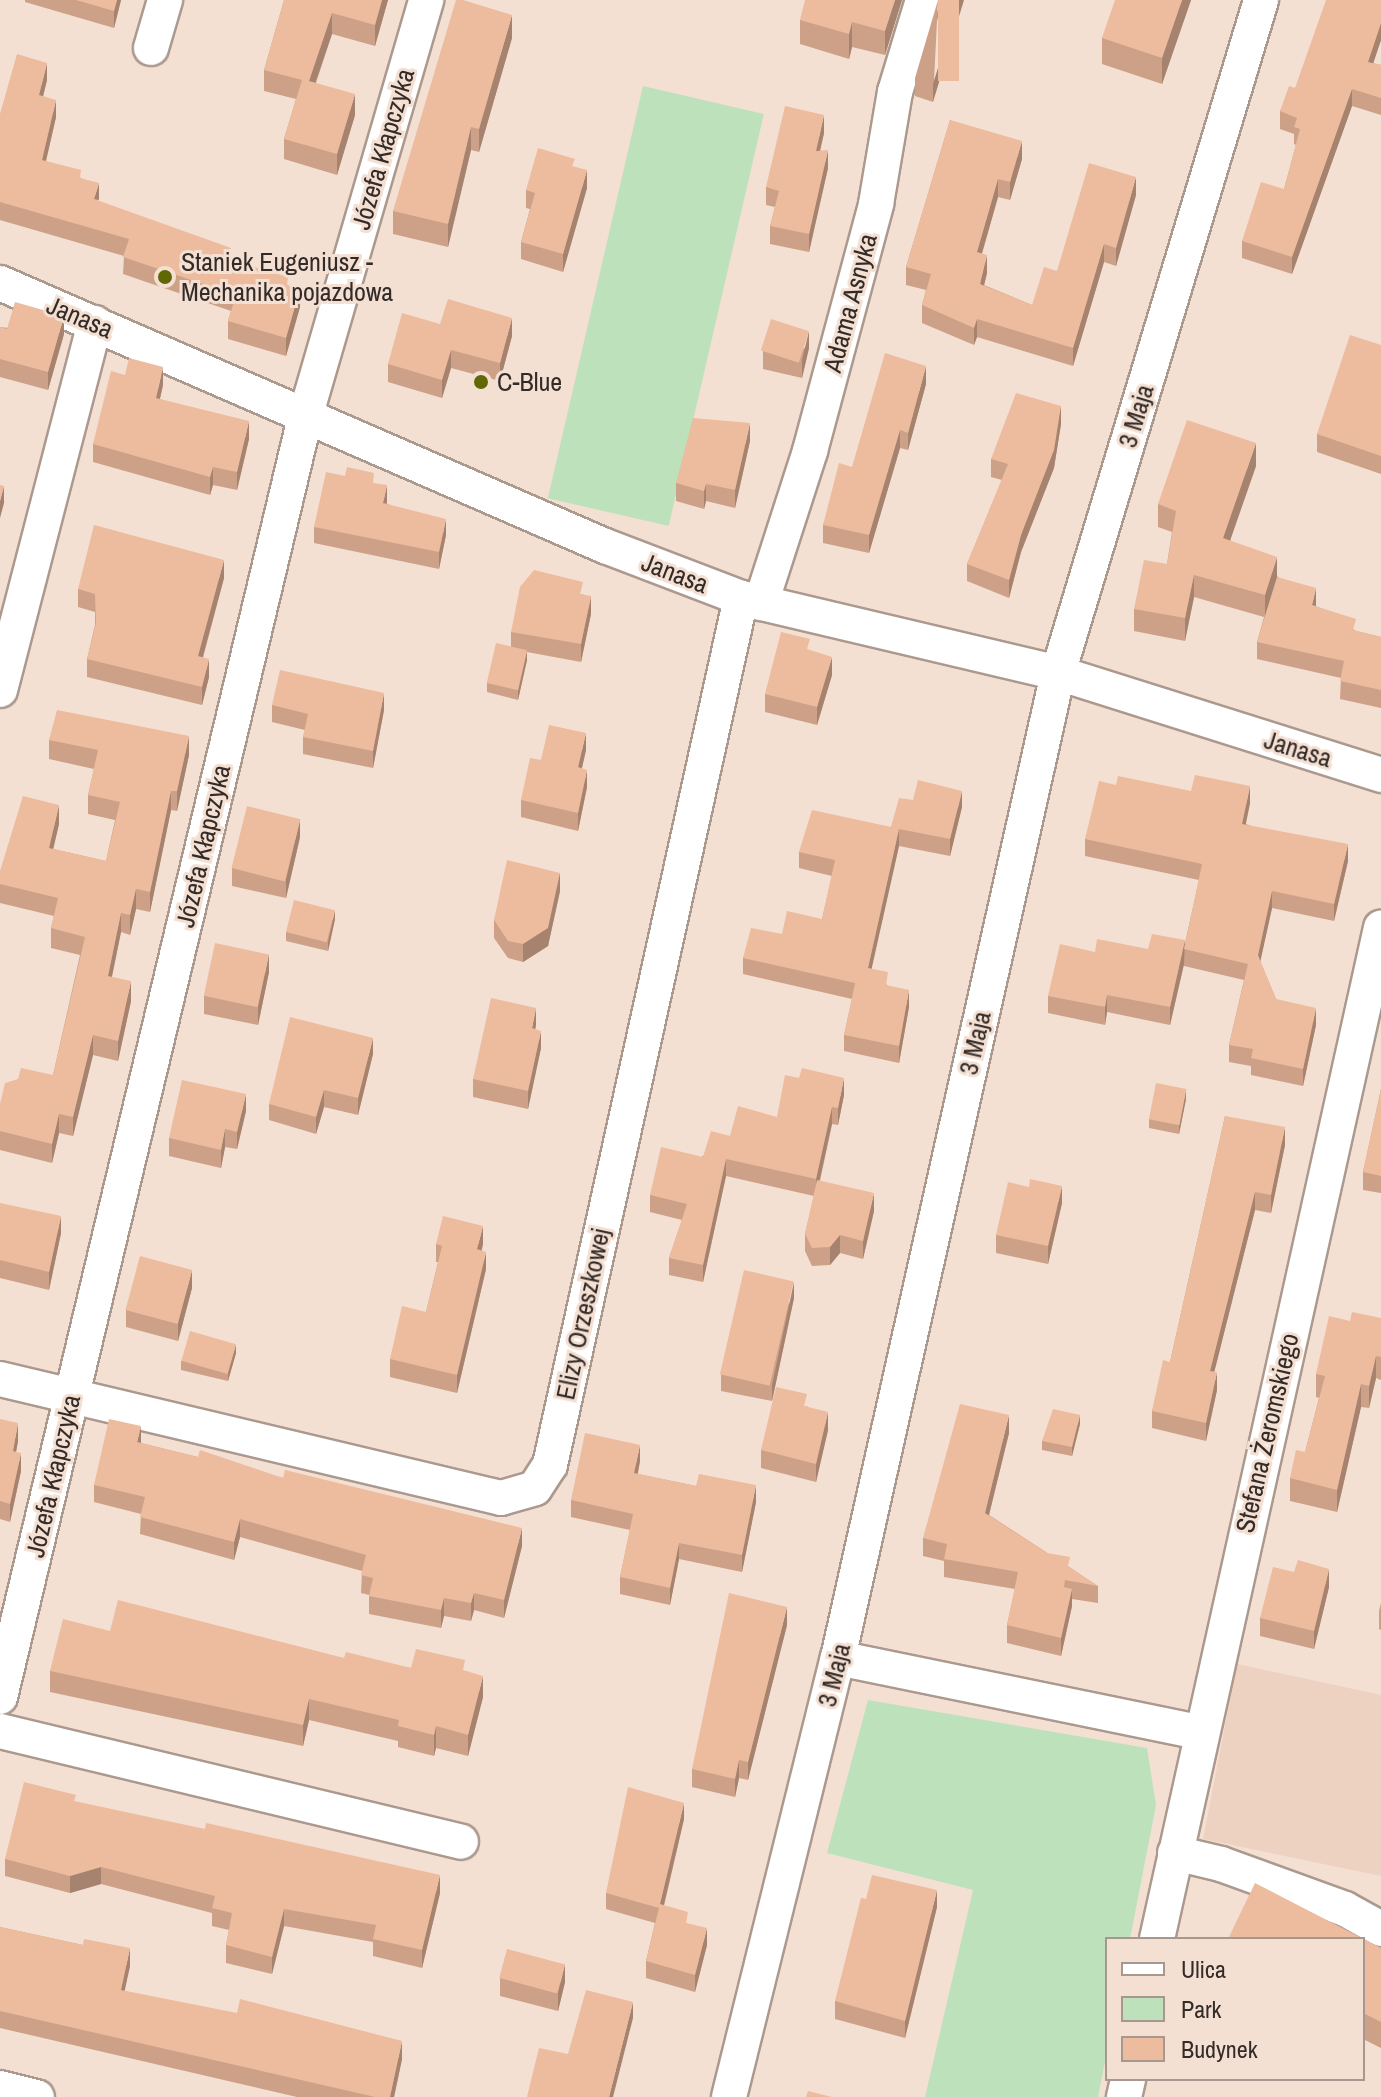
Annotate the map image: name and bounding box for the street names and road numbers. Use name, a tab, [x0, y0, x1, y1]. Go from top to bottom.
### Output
street label: Józefa Kłapczyka	[345, 65, 421, 233]
street label: Adama Asnyka	[816, 230, 884, 376]
street label: Janasa	[42, 289, 118, 345]
street label: 3 Maja	[1112, 381, 1160, 451]
street label: Janasa	[637, 546, 713, 600]
street label: Janasa	[1261, 724, 1335, 774]
street label: Józefa Kłapczyka	[169, 762, 237, 930]
street label: 3 Maja	[953, 1008, 997, 1078]
street label: Elizy Orzeszkowej	[550, 1226, 616, 1402]
street label: Stefana Żeromskiego	[1229, 1330, 1305, 1536]
street label: Józefa Kłapczyka	[19, 1392, 87, 1560]
street label: 3 Maja	[811, 1640, 857, 1710]

